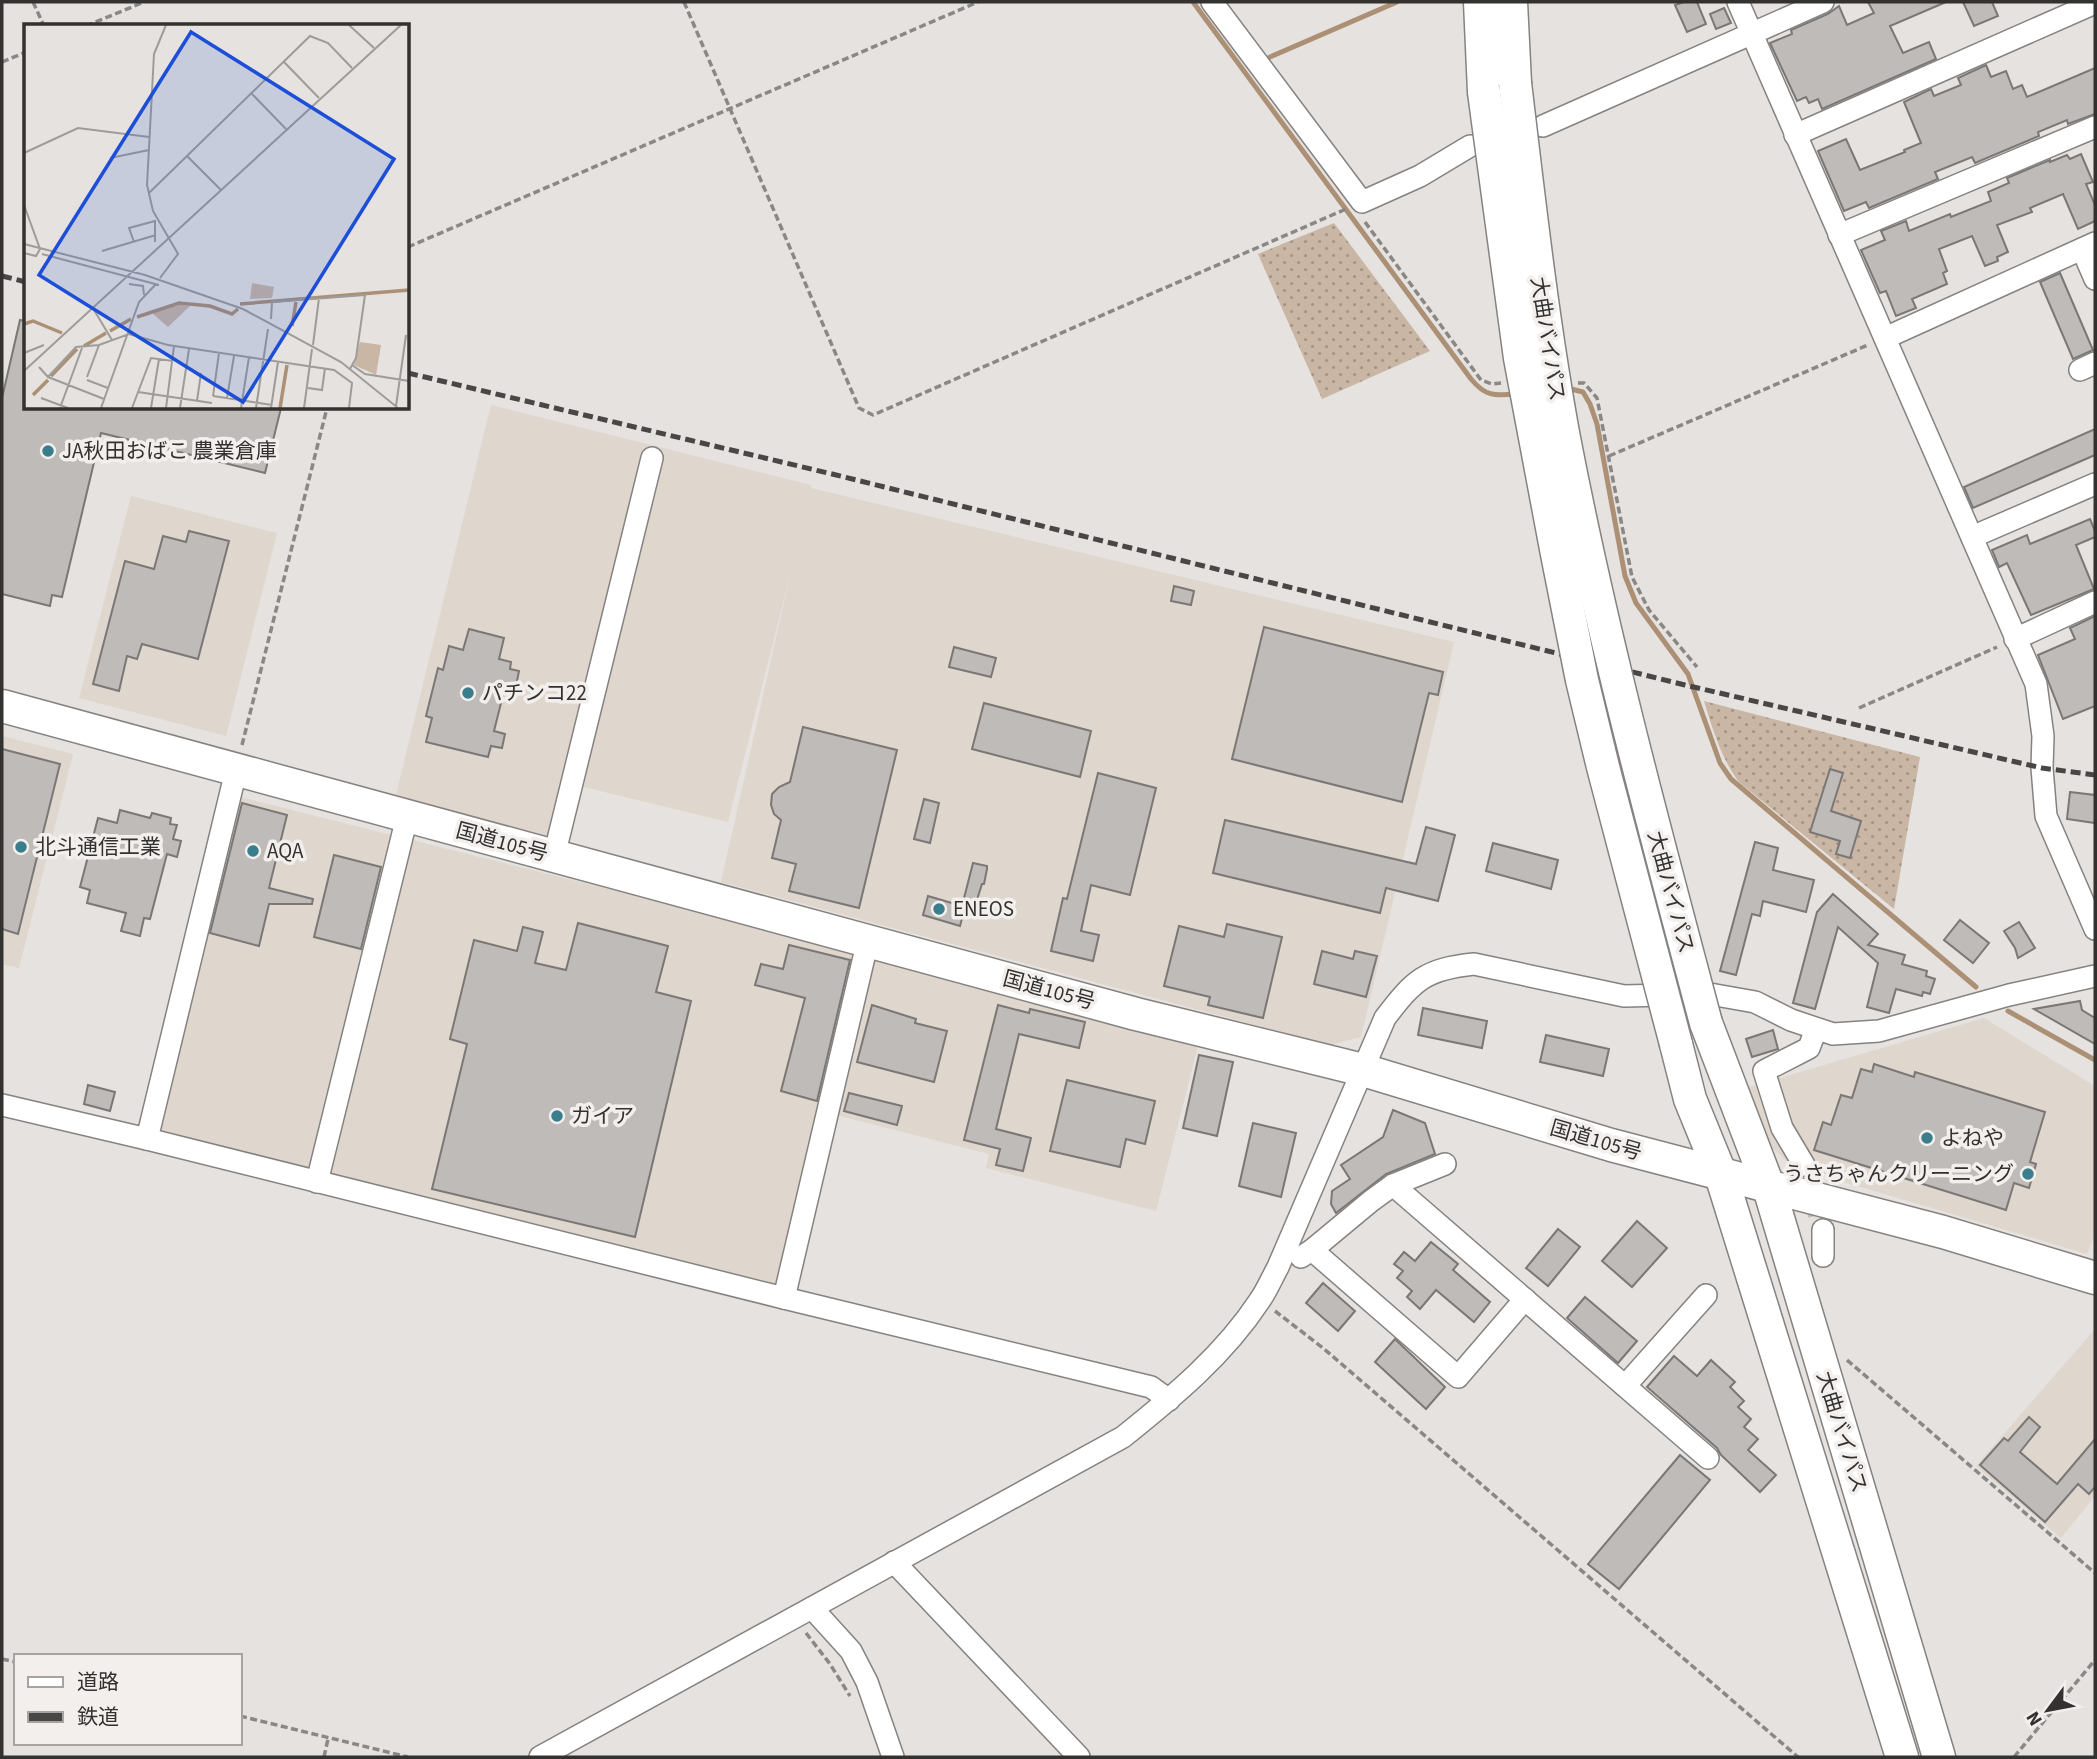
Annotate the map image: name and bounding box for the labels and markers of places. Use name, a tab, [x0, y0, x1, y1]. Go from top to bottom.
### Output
place label: JA秋田おばこ 農業倉庫	[62, 436, 277, 466]
marker: JA秋田おばこ 農業倉庫	[40, 443, 56, 459]
place label: パチンコ22	[482, 678, 587, 708]
marker: パチンコ22	[460, 685, 476, 701]
place label: 北斗通信工業	[35, 832, 161, 862]
place label: AQA	[267, 836, 304, 866]
marker: 北斗通信工業	[13, 839, 29, 855]
marker: AQA	[245, 843, 261, 859]
place label: ENEOS	[953, 894, 1014, 924]
marker: ENEOS	[931, 901, 947, 917]
place label: ガイア	[571, 1101, 634, 1131]
marker: ガイア	[549, 1108, 565, 1124]
place label: よねや	[1941, 1123, 2004, 1153]
marker: よねや	[1919, 1130, 1935, 1146]
place label: うさちゃんクリーニング	[1783, 1159, 2014, 1189]
marker: うさちゃんクリーニング	[2020, 1166, 2036, 1182]

